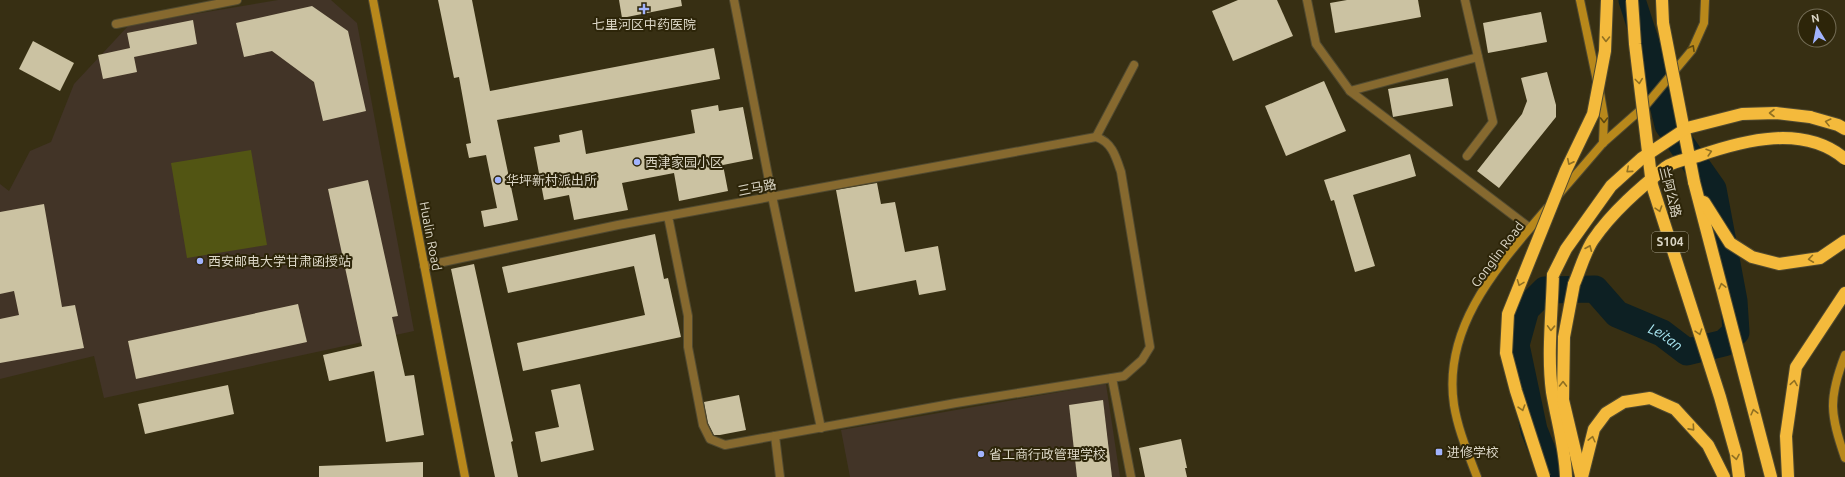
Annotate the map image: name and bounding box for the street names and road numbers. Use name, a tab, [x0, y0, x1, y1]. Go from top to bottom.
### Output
street label: 兰阿公路	[1658, 165, 1684, 219]
street label: 三马路	[737, 176, 777, 198]
street label: Hualin Road	[417, 200, 445, 272]
street label: Gonglin Road	[1468, 219, 1526, 289]
road number: S104	[1652, 232, 1688, 252]

